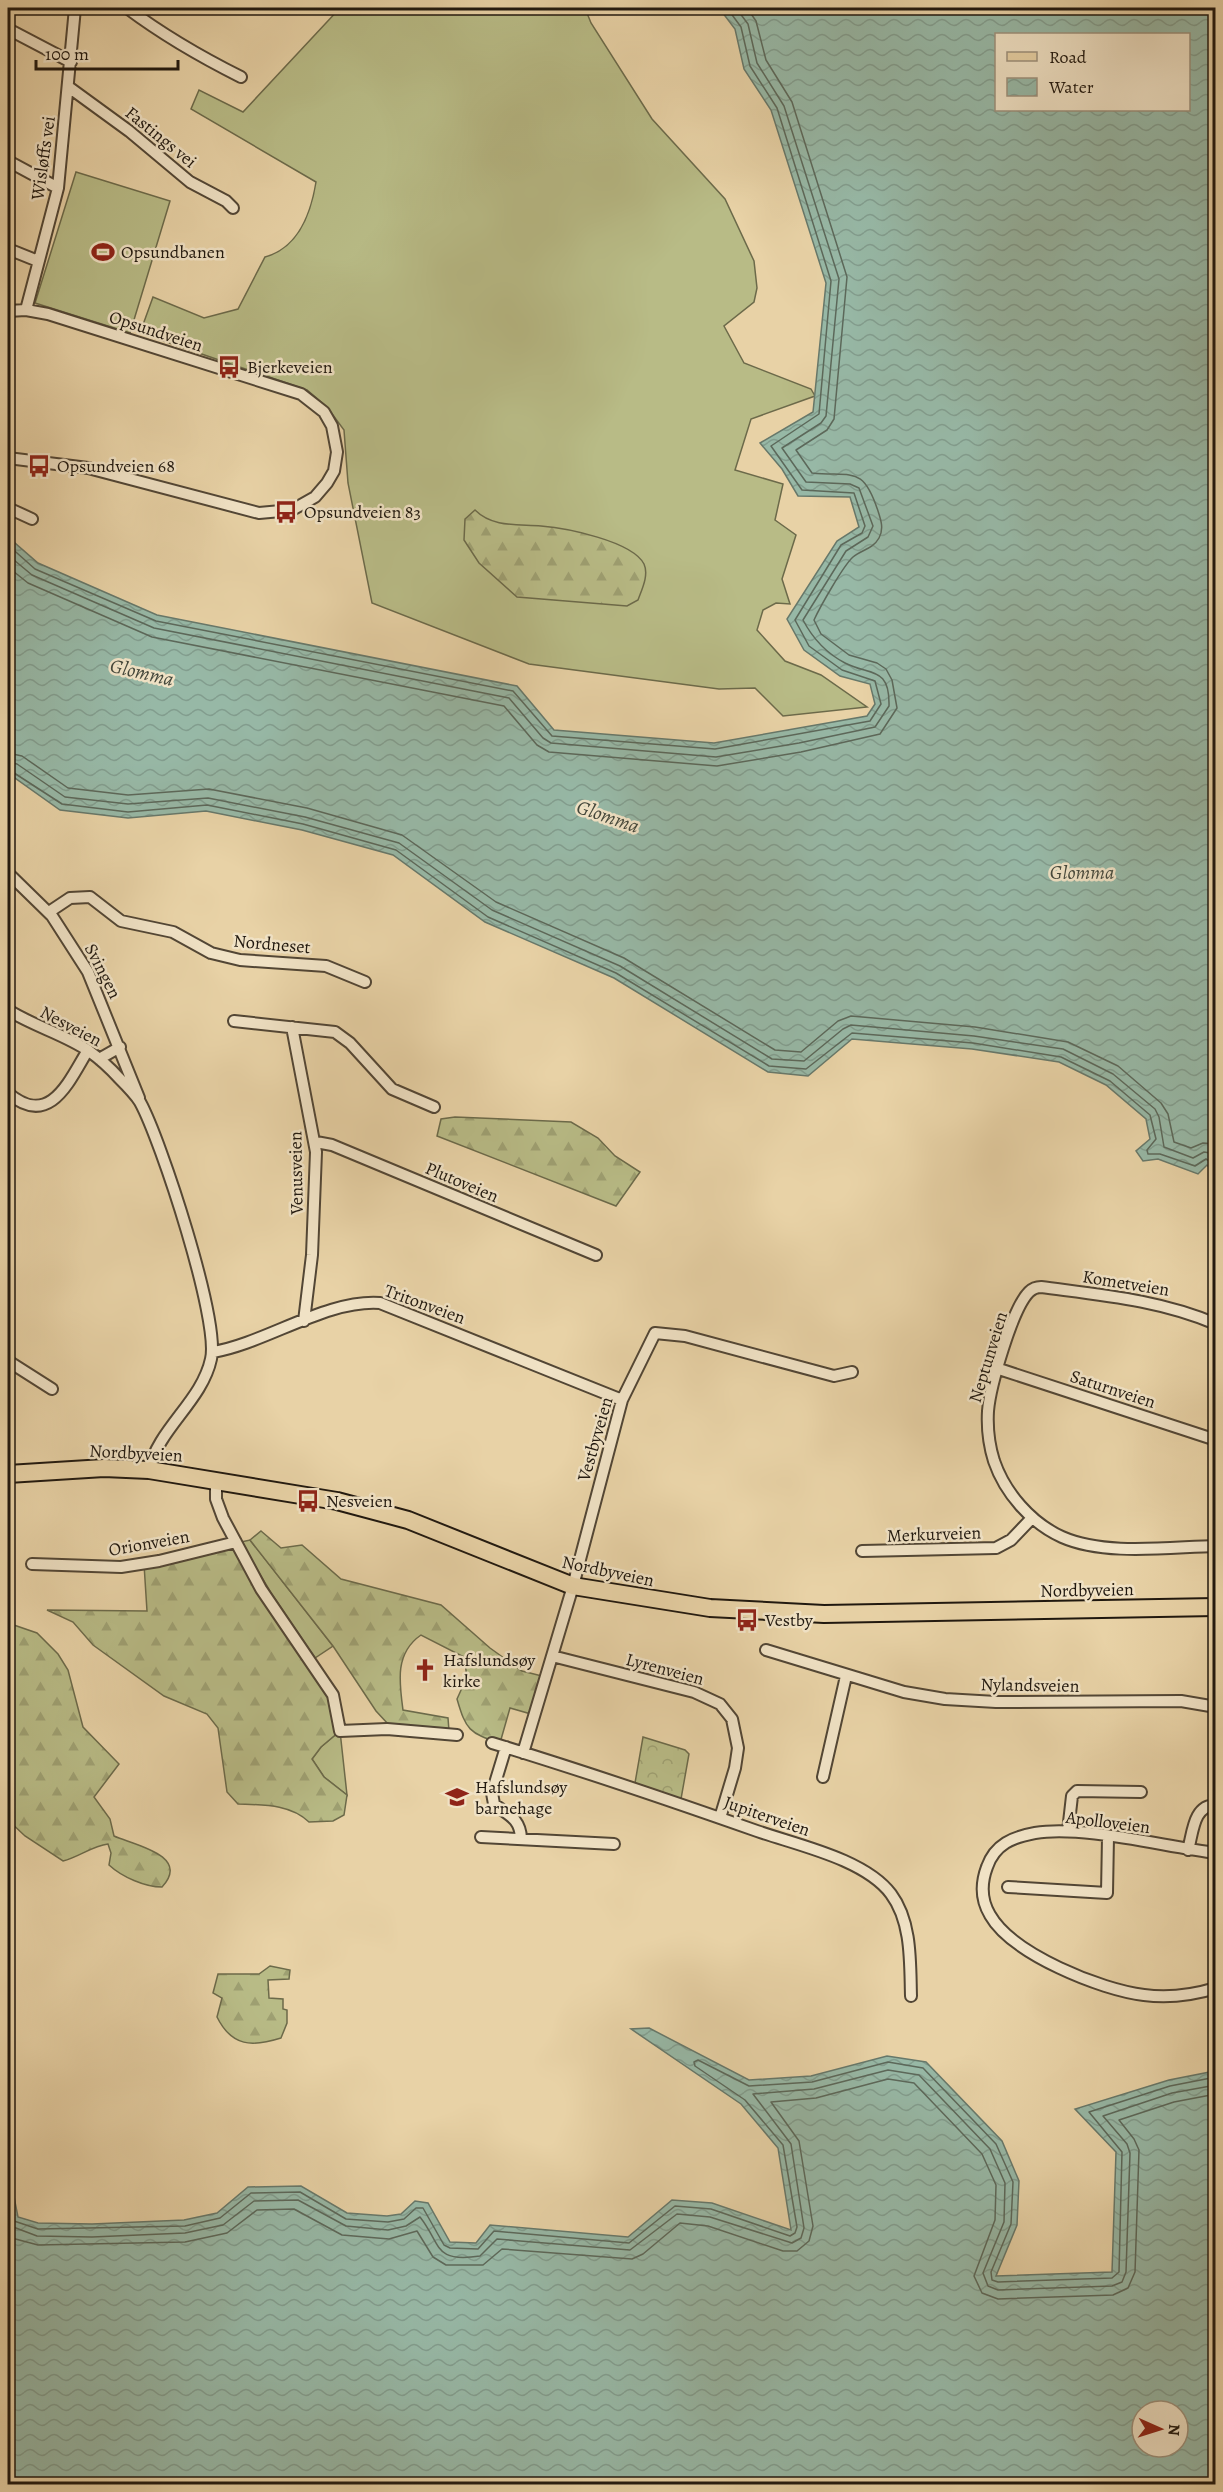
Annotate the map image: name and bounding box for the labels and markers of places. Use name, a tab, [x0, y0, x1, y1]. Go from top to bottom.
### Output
sports icon: Opsundbanen	[90, 239, 116, 265]
place label: Opsundbanen	[121, 240, 225, 264]
bus stop icon: Bjerkeveien	[216, 354, 242, 380]
place label: Bjerkeveien	[247, 355, 333, 379]
bus stop icon: Opsundveien 68	[26, 453, 52, 479]
place label: Opsundveien 68	[57, 454, 175, 478]
bus stop icon: Opsundveien 83	[273, 499, 299, 525]
place label: Opsundveien 83	[304, 500, 421, 524]
bus stop icon: Nesveien	[295, 1488, 321, 1514]
place label: Nesveien	[326, 1489, 393, 1513]
bus stop icon: Vestby	[734, 1607, 760, 1633]
place label: Vestby	[764, 1608, 814, 1632]
place label: Hafslundsøy kirke	[443, 1648, 536, 1693]
church icon: Hafslundsøy kirke	[412, 1657, 438, 1683]
place label: Hafslundsøy barnehage	[475, 1775, 568, 1820]
school or university icon: Hafslundsøy barnehage	[444, 1784, 470, 1810]

